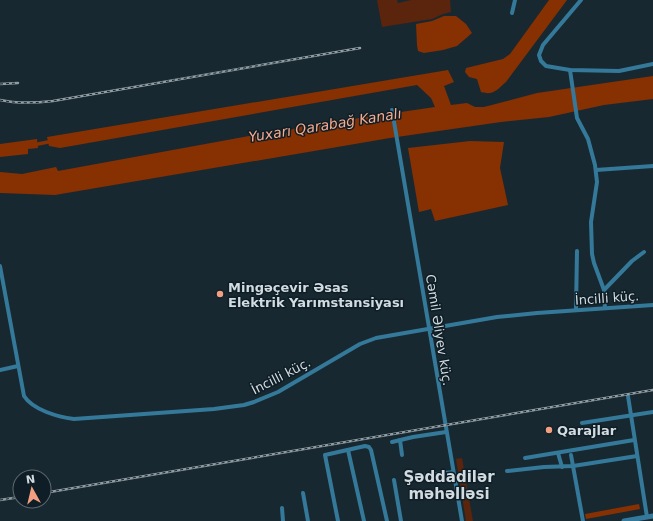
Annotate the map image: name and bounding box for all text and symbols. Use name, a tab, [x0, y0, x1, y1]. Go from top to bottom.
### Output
water label: Yuxarı Qarabağ Kanalı	[248, 105, 403, 145]
street label: Cəmil Əliyev küç.	[423, 273, 455, 387]
place label: Mingəçevir Əsas Elektrik Yarımstansiyası	[228, 280, 404, 310]
street label: İncilli küç.	[574, 288, 640, 308]
marker: Mingəçevir Əsas Elektrik Yarımstansiyası	[215, 289, 225, 299]
street label: İncilli küç.	[249, 355, 313, 397]
place label: Qarajlar	[557, 423, 617, 438]
marker: Qarajlar	[544, 425, 554, 435]
district label: Şəddadilər məhəlləsi	[403, 468, 495, 503]
north arrow	[12, 469, 52, 509]
text: N	[25, 473, 36, 487]

